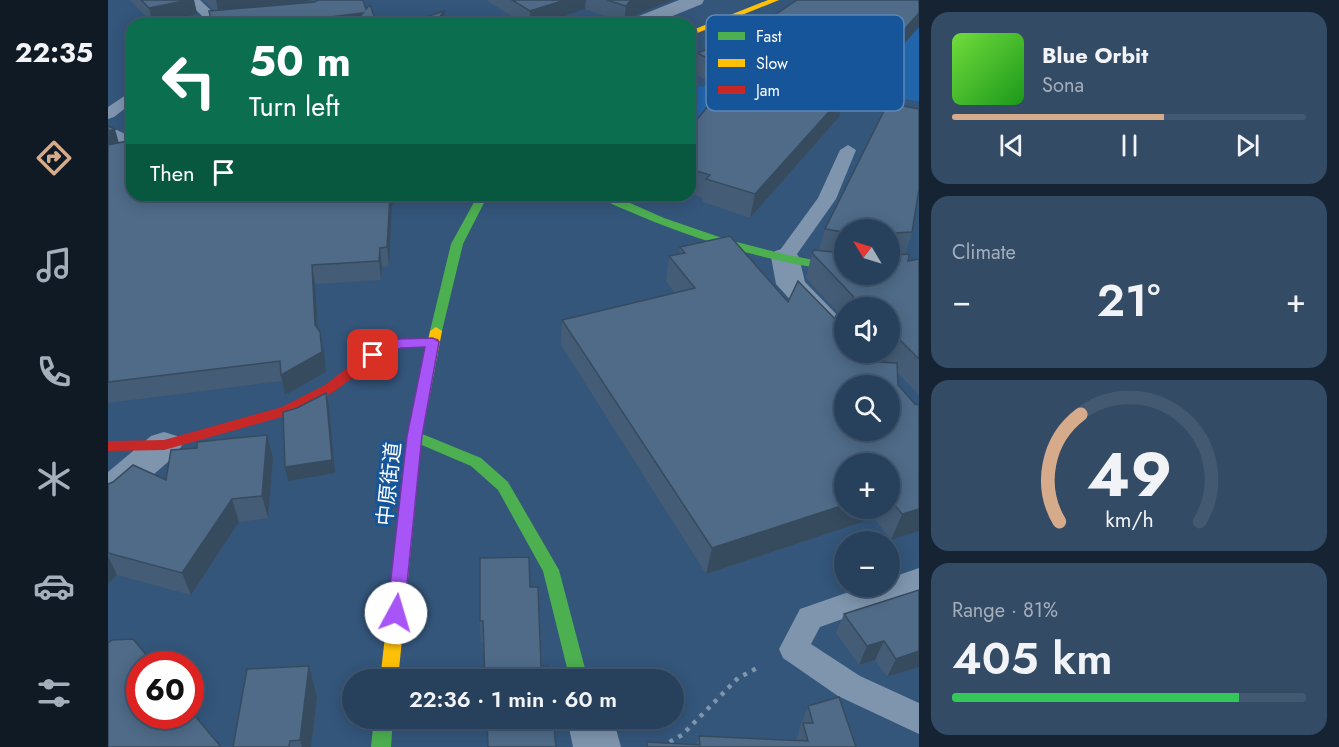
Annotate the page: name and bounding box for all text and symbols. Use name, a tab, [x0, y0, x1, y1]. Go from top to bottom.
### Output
legend	[706, 15, 904, 111]
text: Fast	[756, 25, 782, 48]
text: 50 m	[249, 31, 351, 92]
text: 22:35	[15, 33, 93, 72]
text: Blue Orbit	[1042, 39, 1148, 71]
icon: left	[150, 42, 228, 120]
text: Slow	[756, 52, 788, 75]
text: Sona	[1042, 71, 1084, 100]
text: Jam	[754, 79, 780, 102]
text: Turn left	[249, 87, 339, 126]
icon: previous	[995, 129, 1028, 162]
icon: pause	[1113, 129, 1146, 162]
icon: next	[1231, 129, 1264, 162]
icon: directions	[33, 137, 75, 179]
icon: arrive	[207, 156, 240, 189]
text: Then	[150, 157, 195, 189]
north arrow	[834, 219, 900, 285]
map controls	[834, 219, 900, 597]
text: Climate	[952, 238, 1016, 267]
icon: music	[33, 244, 75, 286]
text: 21°	[1097, 268, 1160, 333]
text: −	[952, 277, 971, 324]
text: +	[1286, 277, 1306, 324]
button: sound	[834, 297, 900, 363]
pin	[347, 329, 398, 380]
icon: arrive	[356, 338, 389, 371]
icon: phone	[33, 351, 75, 393]
button: search	[834, 375, 900, 441]
text: 49	[1086, 430, 1172, 520]
street label: 中原街道	[370, 441, 408, 527]
button: +	[834, 453, 900, 519]
icon: climate	[33, 458, 75, 500]
text: km/h	[1105, 505, 1153, 536]
button: −	[834, 531, 900, 597]
icon: car	[33, 565, 75, 607]
position arrow	[364, 581, 428, 645]
text: Range · 81%	[952, 596, 1058, 625]
text: 405 km	[952, 626, 1113, 691]
speed limit sign: 60	[126, 651, 204, 729]
icon: filters	[33, 672, 75, 714]
text: 22:36 · 1 min · 60 m	[409, 683, 617, 715]

